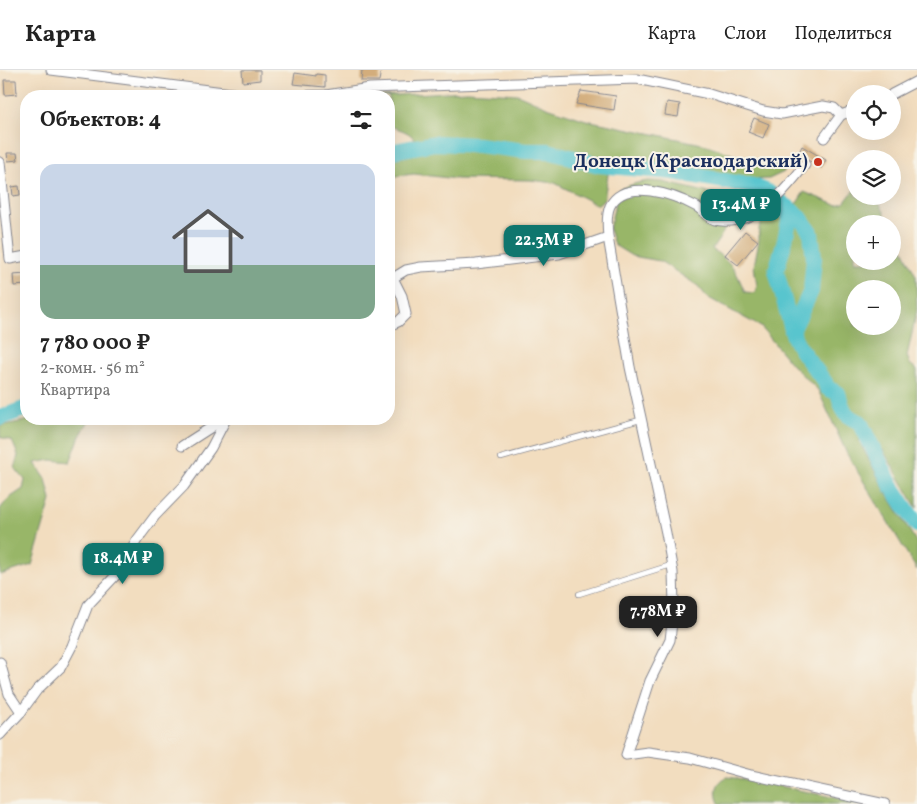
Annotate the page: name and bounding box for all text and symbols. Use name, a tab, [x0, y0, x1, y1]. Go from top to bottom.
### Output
text: Карта	[25, 18, 96, 52]
text: Карта	[648, 22, 696, 47]
text: Слои	[724, 22, 766, 47]
text: Поделиться	[794, 22, 892, 47]
map controls	[846, 85, 901, 335]
button: locate	[846, 85, 901, 140]
text: Объектов: 4	[40, 106, 161, 135]
icon: filters	[347, 106, 375, 134]
place label: Донецк (Краснодарский)	[574, 149, 808, 175]
button: layers	[846, 150, 901, 205]
marker: Донецк (Краснодарский)	[812, 156, 824, 168]
pin: 13.4M ₽	[695, 189, 787, 231]
text: 13.4M ₽	[712, 194, 770, 216]
icon: home	[163, 196, 253, 286]
button: +	[846, 215, 901, 270]
pin: 22.3M ₽	[498, 224, 590, 267]
text: 22.3M ₽	[515, 230, 573, 252]
button: −	[846, 280, 901, 335]
text: 7 780 000 ₽	[40, 329, 150, 358]
text: 2-комн. · 56 m²	[40, 358, 145, 380]
text: Квартира	[40, 380, 110, 402]
pin: 18.4M ₽	[77, 542, 169, 585]
text: 18.4M ₽	[94, 548, 152, 570]
pin: 7.78M ₽	[612, 596, 704, 638]
text: 7.78M ₽	[630, 601, 686, 623]

